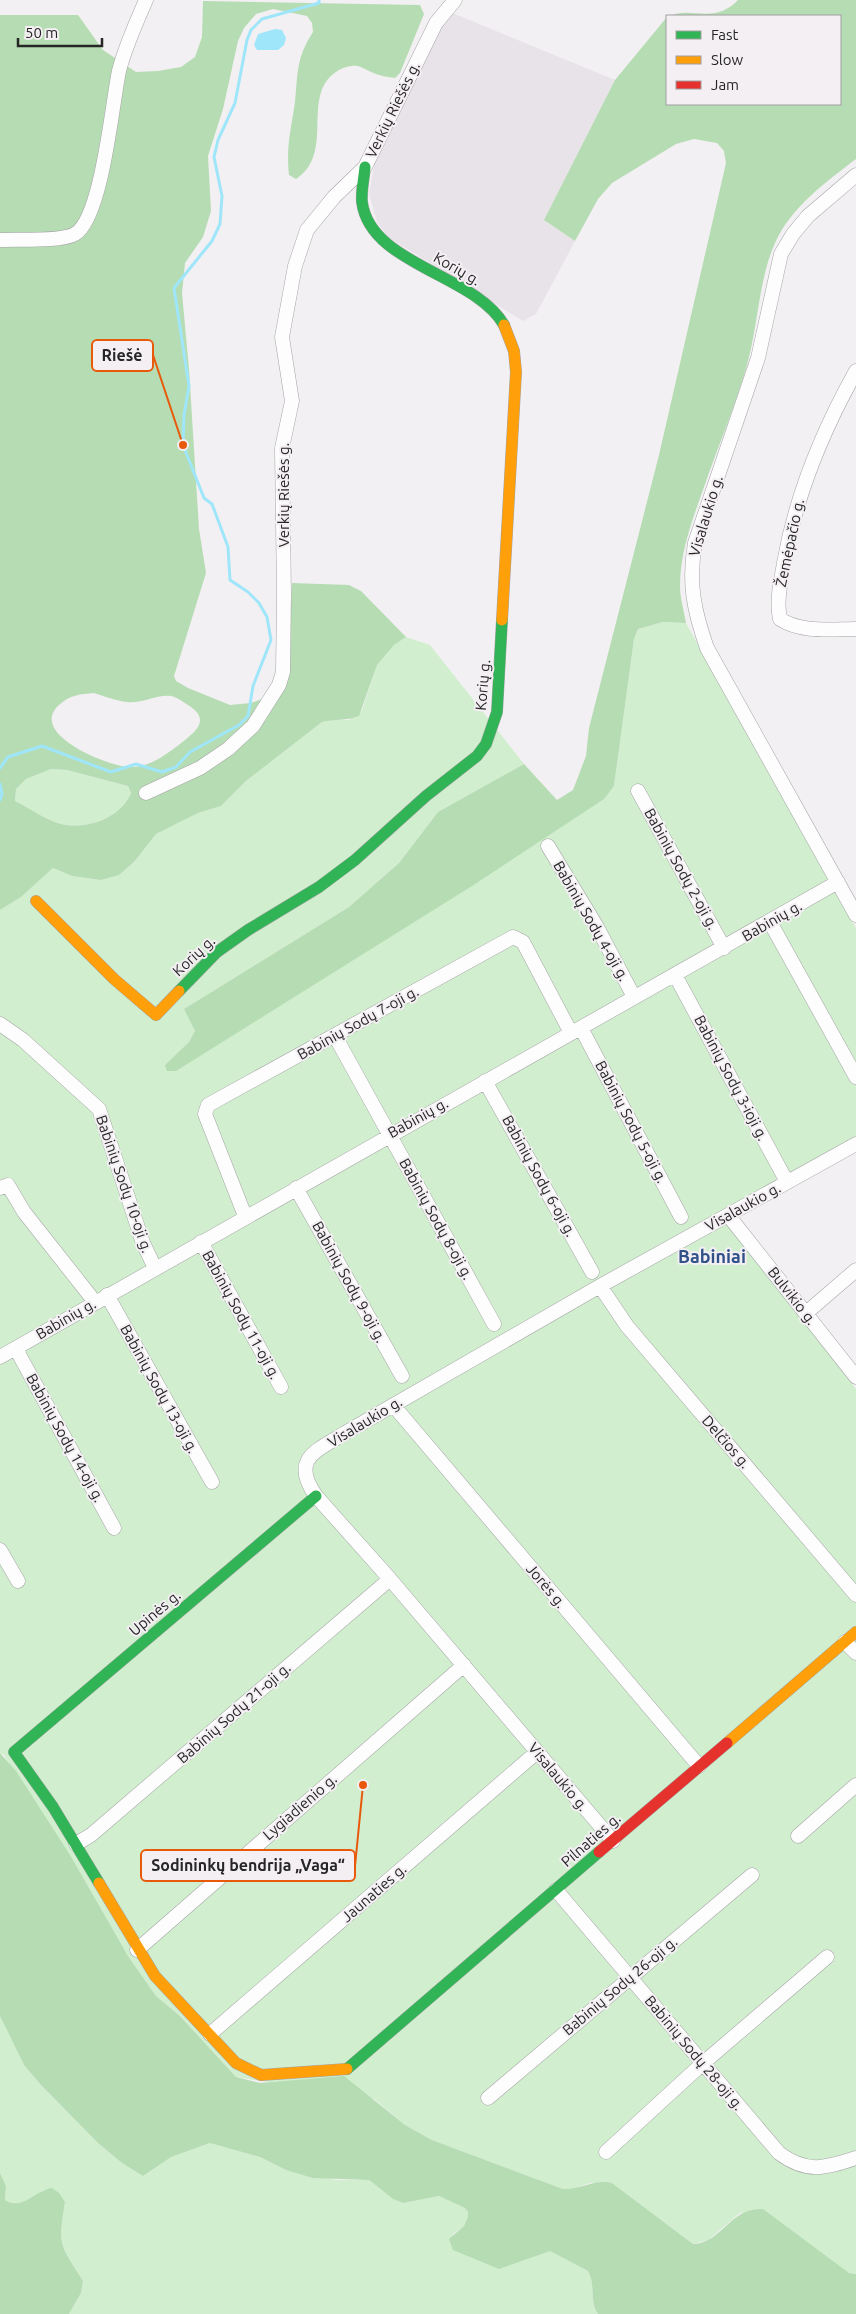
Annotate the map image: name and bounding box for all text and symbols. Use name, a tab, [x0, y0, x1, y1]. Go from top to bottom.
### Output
scale bar	[18, 15, 101, 47]
legend	[666, 15, 841, 105]
text: 50 m	[25, 24, 58, 41]
text: Fast	[711, 26, 739, 43]
text: Slow	[711, 51, 744, 68]
street label: Verkių Riešės g.	[362, 59, 423, 160]
text: Jam	[711, 76, 739, 93]
street label: Korių g.	[431, 248, 484, 289]
callout: Riešė	[92, 340, 153, 371]
text: Riešė	[102, 346, 142, 364]
street label: Verkių Riešės g.	[275, 443, 292, 547]
street label: Visalaukio g.	[685, 473, 726, 558]
street label: Žemėpačio g.	[772, 497, 807, 588]
street label: Korių g.	[472, 659, 493, 711]
street label: Babinių Sodų 2-oji g.	[641, 805, 722, 932]
street label: Babinių Sodų 4-oji g.	[550, 858, 633, 984]
street label: Babinių g.	[739, 897, 805, 944]
street label: Korių g.	[169, 932, 218, 979]
street label: Babinių Sodų 7-oji g.	[294, 982, 421, 1063]
street label: Babinių Sodų 3-ioji g.	[691, 1012, 772, 1143]
street label: Babinių Sodų 5-oji g.	[592, 1058, 671, 1186]
street label: Babinių g.	[385, 1094, 451, 1141]
street label: Babinių Sodų 6-oji g.	[499, 1112, 580, 1239]
street label: Babinių Sodų 10-oji g.	[93, 1113, 156, 1255]
street label: Babinių Sodų 8-oji g.	[396, 1155, 477, 1282]
street label: Visalaukio g.	[702, 1179, 784, 1234]
street label: Babinių Sodų 9-oji g.	[309, 1218, 390, 1345]
district label: Babiniai	[678, 1246, 746, 1266]
street label: Babinių Sodų 11-oji g.	[199, 1248, 284, 1382]
street label: Bulvikio g.	[765, 1263, 820, 1328]
street label: Babinių g.	[33, 1295, 99, 1342]
street label: Babinių Sodų 13-oji g.	[117, 1322, 202, 1456]
street label: Babinių Sodų 14-oji g.	[23, 1371, 108, 1505]
street label: Visalaukio g.	[324, 1393, 405, 1450]
street label: Delčios g.	[699, 1412, 754, 1472]
street label: Jorės g.	[523, 1560, 570, 1611]
street label: Upinės g.	[126, 1586, 184, 1639]
street label: Babinių Sodų 21-oji g.	[174, 1659, 294, 1766]
street label: Visalaukio g.	[525, 1739, 592, 1814]
street label: Lygiadienio g.	[259, 1770, 340, 1843]
street label: Pilnaties g.	[558, 1809, 624, 1870]
callout: Sodininkų bendrija „Vaga“	[141, 1850, 355, 1881]
text: Sodininkų bendrija „Vaga“	[151, 1856, 345, 1875]
street label: Jaunaties g.	[338, 1860, 409, 1925]
street label: Babinių Sodų 26-oji g.	[559, 1933, 680, 2039]
street label: Babinių Sodų 28-oji g.	[641, 1992, 747, 2113]

